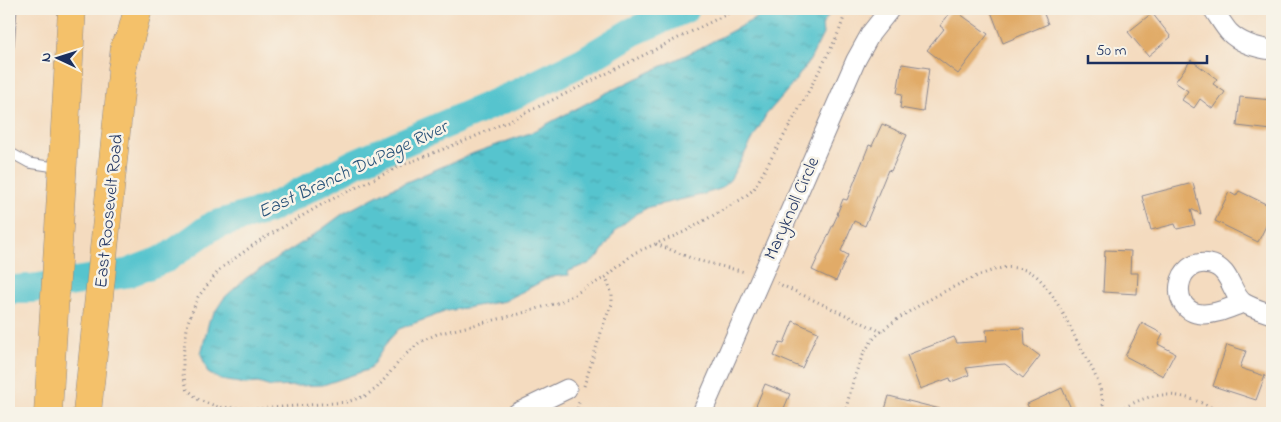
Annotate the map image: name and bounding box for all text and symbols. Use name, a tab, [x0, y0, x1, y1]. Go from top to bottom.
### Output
north arrow	[32, 32, 82, 82]
scale bar	[1088, 32, 1207, 64]
text: 50 m	[1096, 40, 1127, 62]
text: N	[36, 52, 57, 63]
water label: East Branch DuPage River	[254, 114, 454, 227]
street label: East Roosevelt Road	[89, 133, 131, 289]
street label: Maryknoll Circle	[759, 152, 827, 264]

